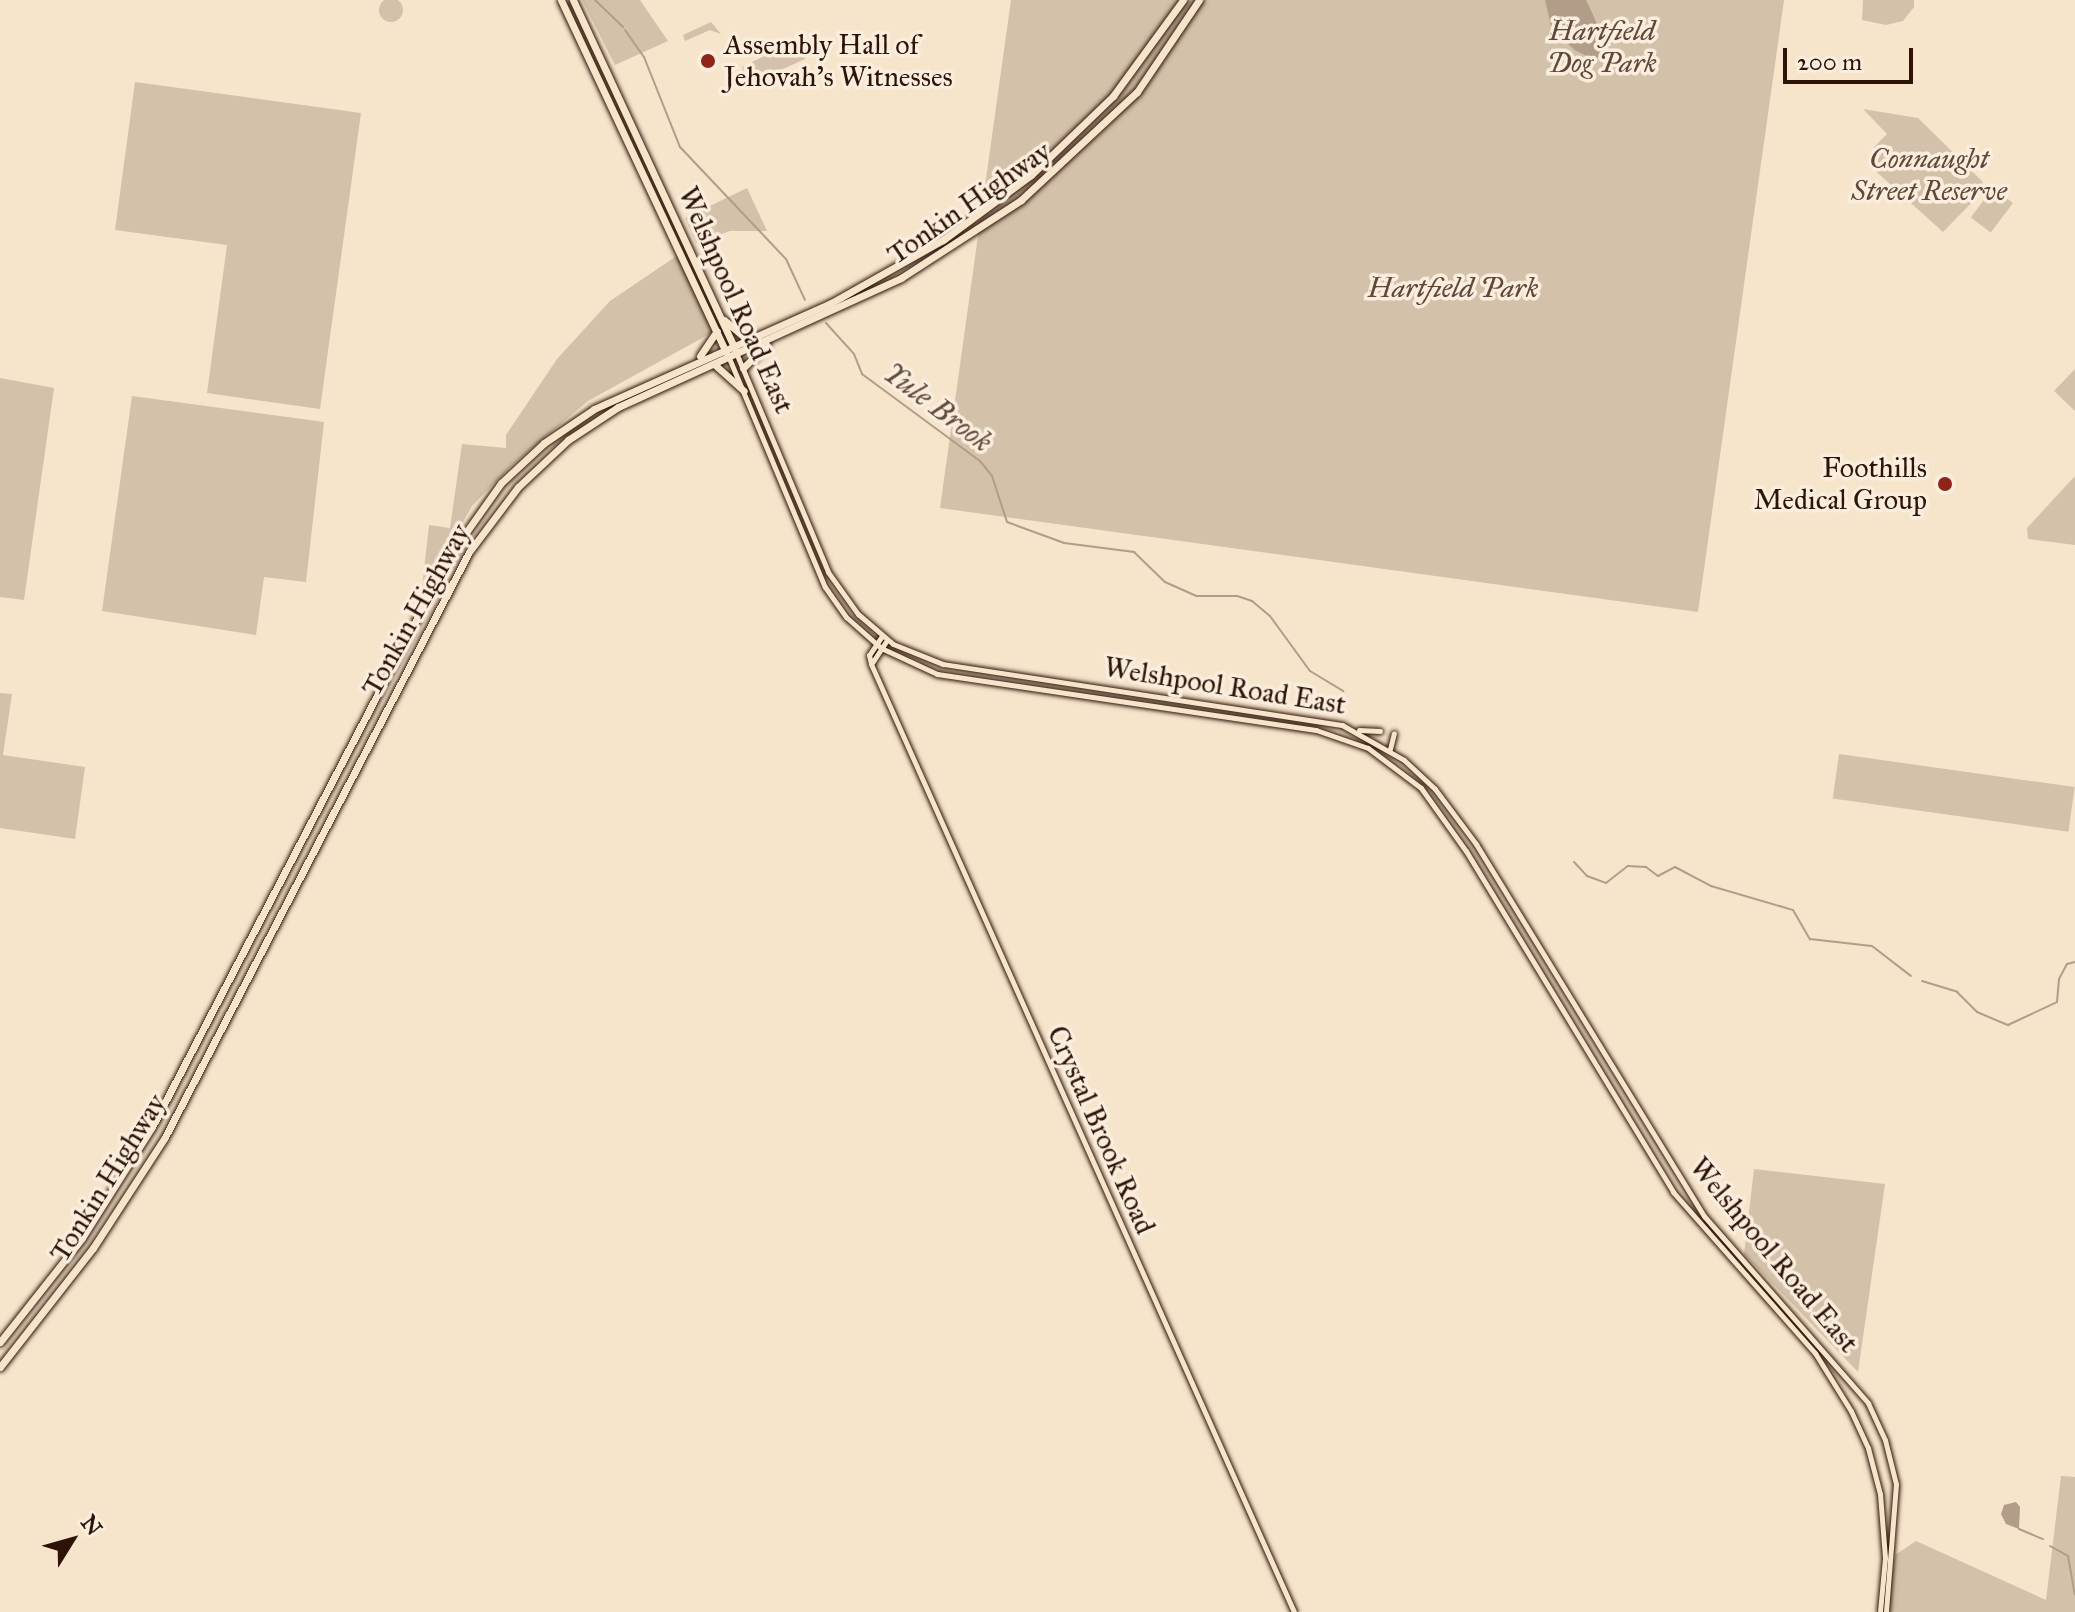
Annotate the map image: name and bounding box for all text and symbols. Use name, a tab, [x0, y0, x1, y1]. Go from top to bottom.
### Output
park label: Hartfield Dog Park	[1547, 14, 1657, 80]
place label: Assembly Hall of Jehovah's Witnesses	[724, 28, 953, 94]
scale bar	[1787, 32, 1917, 82]
text: 200 m	[1797, 47, 1862, 77]
marker: Assembly Hall of Jehovah's Witnesses	[699, 52, 717, 70]
street label: Tonkin Highway	[881, 134, 1057, 272]
park label: Connaught Street Reserve	[1851, 142, 2007, 208]
street label: Welshpool Road East	[671, 182, 801, 418]
park label: Hartfield Park	[1368, 271, 1538, 305]
water label: Yule Brook	[876, 354, 1000, 460]
place label: Foothills Medical Group	[1754, 451, 1927, 517]
marker: Foothills Medical Group	[1934, 473, 1956, 495]
street label: Tonkin Highway	[355, 518, 477, 702]
street label: Welshpool Road East	[1102, 650, 1348, 722]
street label: Crystal Brook Road	[1040, 1021, 1162, 1239]
street label: Tonkin Highway	[43, 1088, 173, 1268]
street label: Welshpool Road East	[1683, 1151, 1865, 1359]
north arrow	[32, 1500, 112, 1580]
text: N	[75, 1510, 108, 1541]

